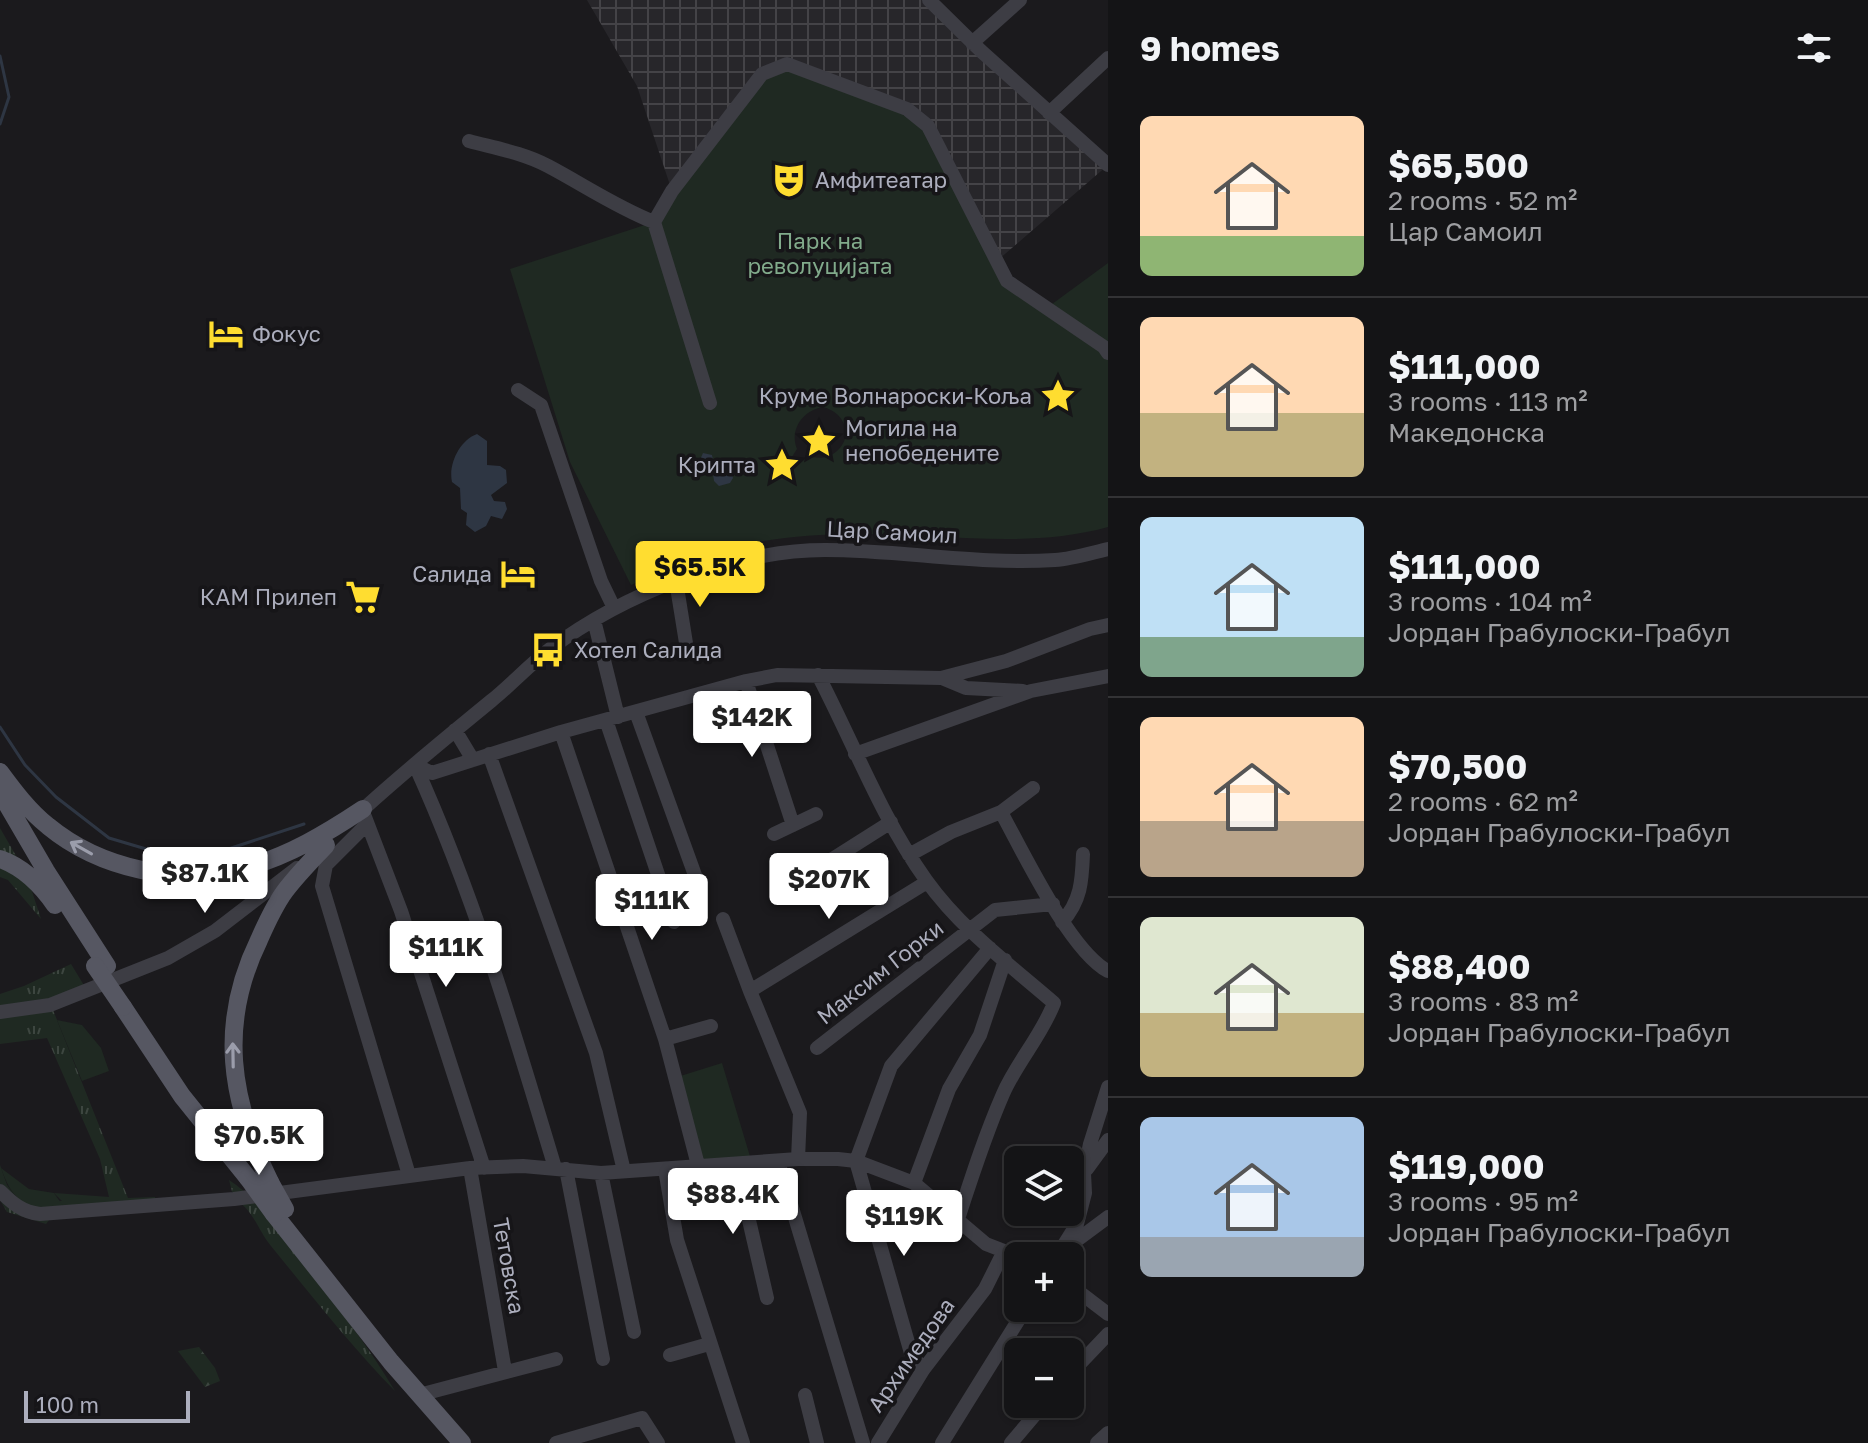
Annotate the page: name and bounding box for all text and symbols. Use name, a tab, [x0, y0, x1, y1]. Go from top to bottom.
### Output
icon: filters	[1792, 26, 1836, 70]
text: 9 homes	[1140, 28, 1280, 68]
text: $65,500	[1388, 145, 1529, 185]
icon: home	[1204, 148, 1300, 244]
theatre icon: Амфитеатар	[770, 161, 808, 199]
place label: Амфитеатар	[815, 166, 947, 193]
text: 2 rooms · 52 m²	[1388, 185, 1577, 216]
text: Цар Самоил	[1388, 216, 1543, 247]
park label: Парк на револуцијата	[748, 227, 892, 279]
hotel icon: Фокус	[207, 315, 245, 353]
place label: Фокус	[252, 320, 321, 347]
text: $111,000	[1388, 346, 1541, 386]
icon: home	[1204, 349, 1300, 445]
place icon: Круме Волнароски-Коља	[1039, 377, 1077, 415]
place label: Круме Волнароски-Коља	[759, 382, 1032, 409]
text: 3 rooms · 113 m²	[1388, 386, 1588, 417]
place label: Могила на непобедените	[845, 414, 999, 466]
text: Македонска	[1388, 417, 1545, 448]
place icon: Могила на непобедените	[800, 422, 838, 460]
place icon: Крипта	[763, 446, 801, 484]
place label: Крипта	[678, 451, 756, 478]
street label: Цар Самоил	[826, 515, 958, 548]
pin: $65.5K	[635, 541, 765, 609]
text: $111,000	[1388, 546, 1541, 586]
icon: home	[1204, 549, 1300, 645]
text: $65.5K	[654, 551, 746, 582]
hotel icon: Салида	[499, 555, 537, 593]
place label: Салида	[412, 560, 492, 587]
supermarket icon: КАМ Прилеп	[344, 578, 382, 616]
place label: КАМ Прилеп	[200, 583, 337, 610]
text: 3 rooms · 104 m²	[1388, 586, 1592, 617]
text: Јордан Грабулоски-Грабул	[1388, 617, 1730, 648]
bus stop icon: Хотел Салида	[529, 631, 567, 669]
place label: Хотел Салида	[574, 636, 722, 663]
pin: $142K	[696, 691, 808, 759]
text: $142K	[711, 701, 793, 732]
text: $70,500	[1388, 746, 1527, 786]
icon: home	[1204, 749, 1300, 845]
text: 2 rooms · 62 m²	[1388, 786, 1578, 817]
text: Јордан Грабулоски-Грабул	[1388, 817, 1730, 848]
one-way arrow	[69, 839, 93, 855]
pin: $87.1K	[140, 847, 270, 915]
pin: $207K	[773, 853, 885, 921]
text: $87.1K	[161, 857, 249, 888]
text: $207K	[787, 863, 871, 894]
pin: $111K	[596, 874, 708, 942]
text: $111K	[614, 884, 690, 915]
street label: Максим Горки	[811, 914, 948, 1029]
pin: $111K	[390, 921, 502, 989]
text: $111K	[408, 931, 484, 962]
text: $88,400	[1388, 946, 1531, 986]
icon: home	[1204, 949, 1300, 1045]
text: 3 rooms · 83 m²	[1388, 986, 1578, 1017]
text: Јордан Грабулоски-Грабул	[1388, 1017, 1730, 1048]
one-way arrow	[226, 1042, 241, 1069]
pin: $70.5K	[194, 1109, 324, 1177]
text: $70.5K	[213, 1119, 305, 1150]
map controls	[1004, 1146, 1084, 1418]
button: layers	[1004, 1146, 1084, 1226]
text: $119,000	[1388, 1146, 1545, 1186]
icon: home	[1204, 1149, 1300, 1245]
pin: $88.4K	[668, 1168, 798, 1236]
text: $88.4K	[686, 1178, 780, 1209]
text: 3 rooms · 95 m²	[1388, 1186, 1578, 1217]
pin: $119K	[848, 1190, 960, 1258]
text: $119K	[864, 1200, 944, 1231]
street label: Тетовска	[488, 1216, 531, 1316]
text: Јордан Грабулоски-Грабул	[1388, 1217, 1730, 1248]
button: +	[1004, 1242, 1084, 1322]
street label: Архимедова	[861, 1292, 960, 1417]
button: −	[1004, 1338, 1084, 1418]
scale bar	[24, 1387, 190, 1423]
text: 100 m	[36, 1391, 99, 1418]

